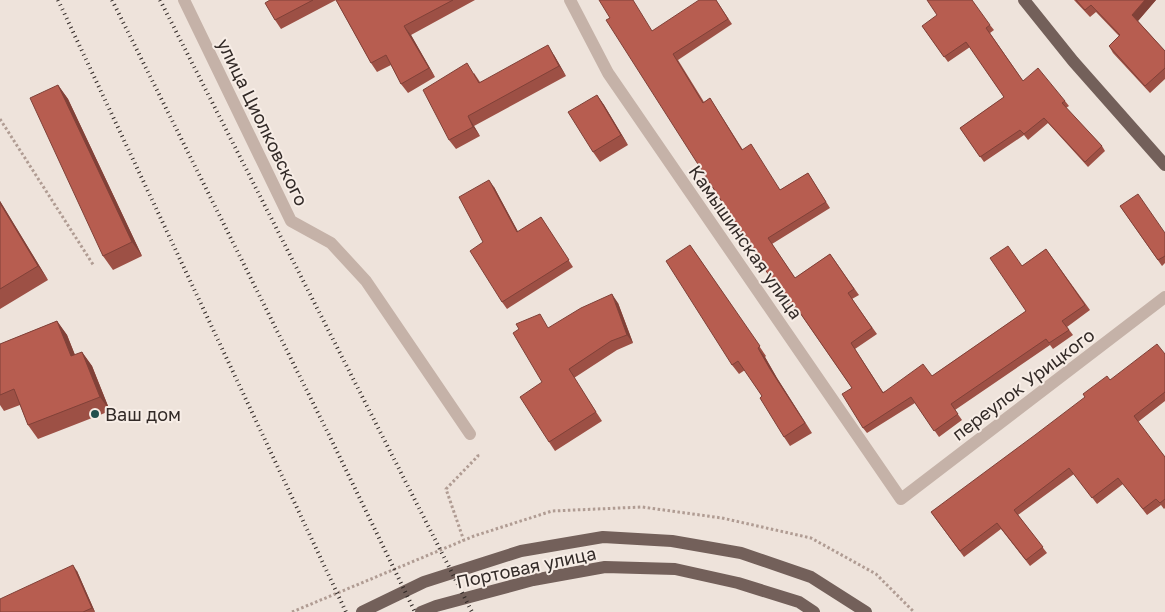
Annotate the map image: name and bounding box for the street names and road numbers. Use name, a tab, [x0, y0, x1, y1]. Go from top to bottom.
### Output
street label: улица Циолковского	[213, 35, 313, 209]
street label: Камышинская улица	[685, 161, 807, 323]
street label: переулок Урицкого	[947, 323, 1099, 445]
street label: Портовая улица	[454, 541, 598, 593]

